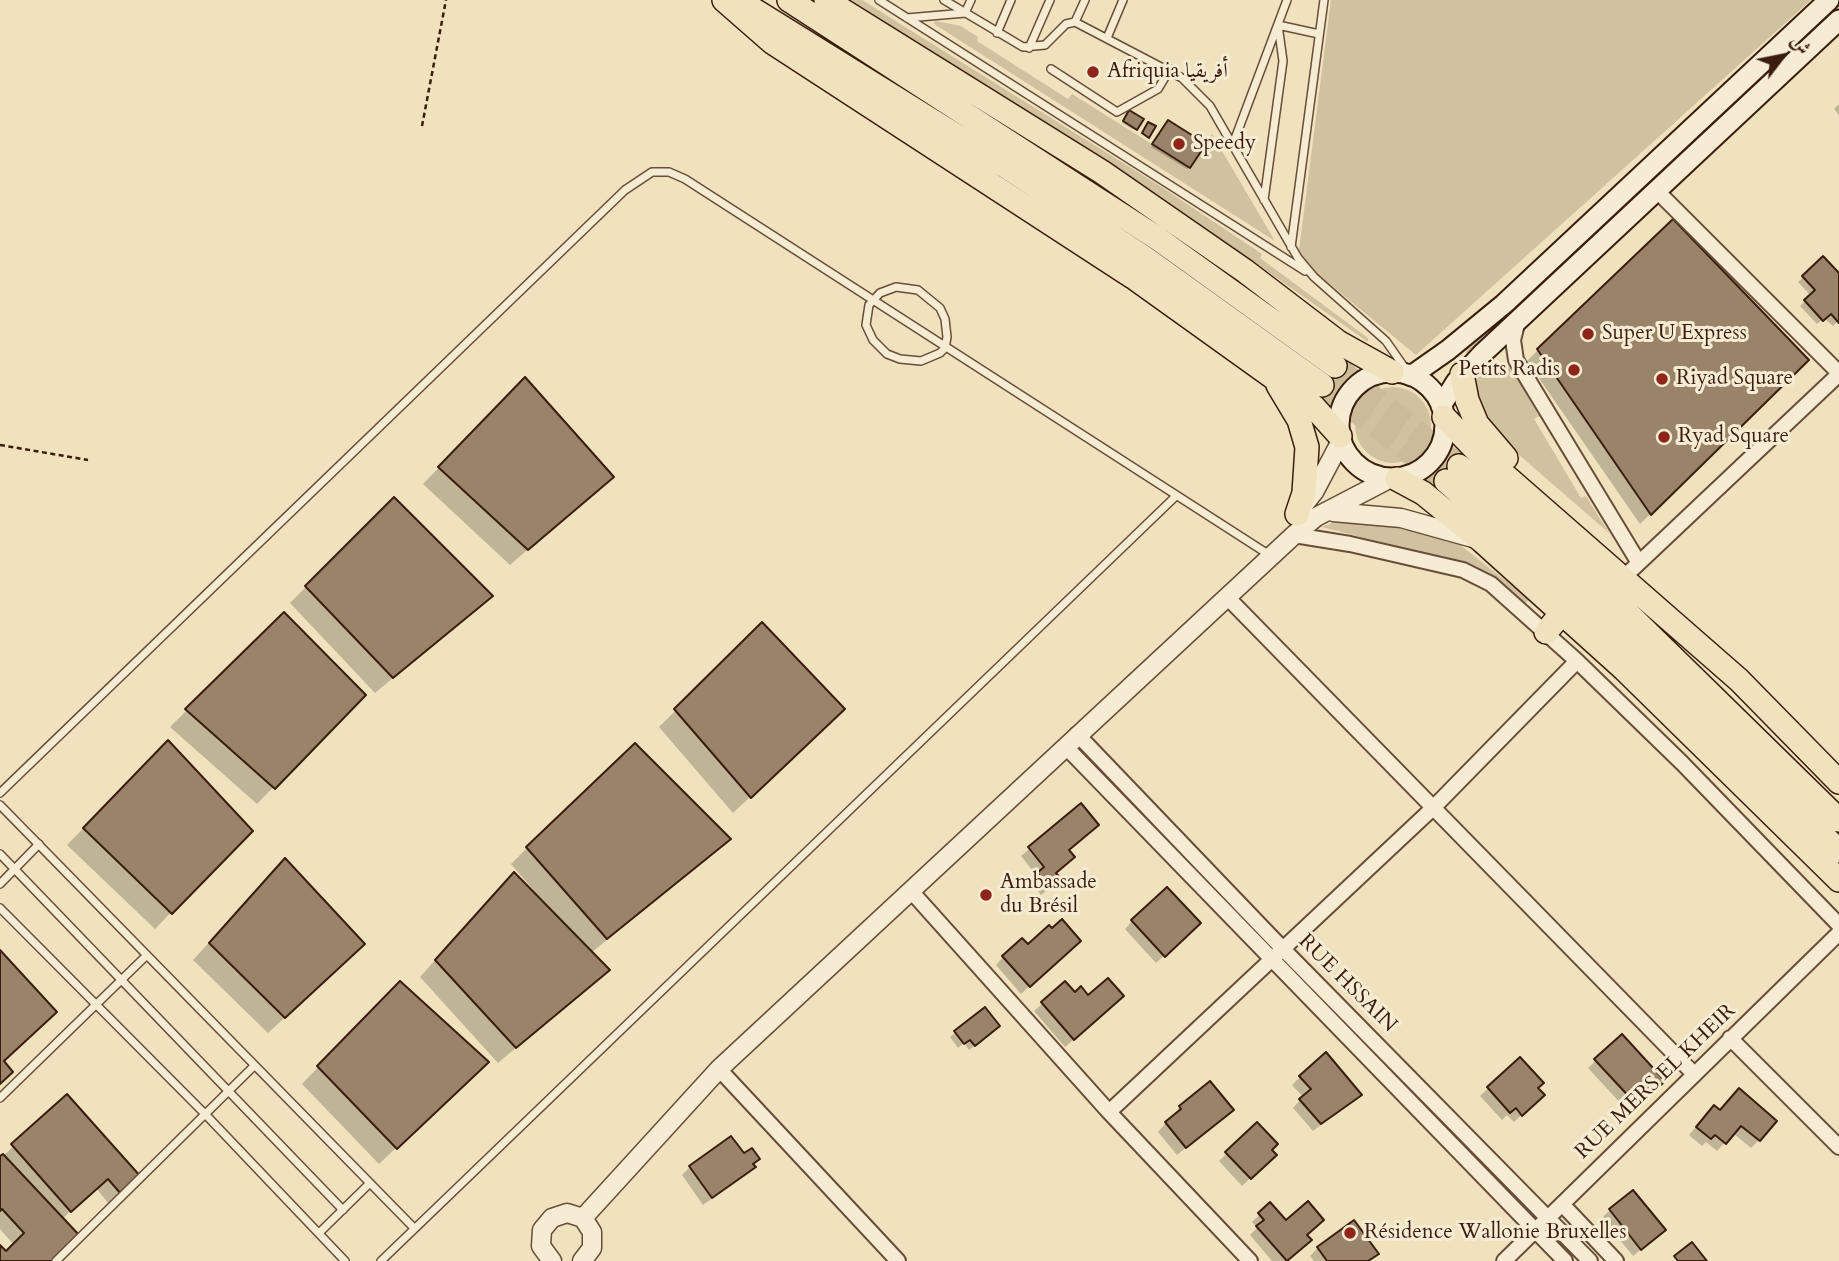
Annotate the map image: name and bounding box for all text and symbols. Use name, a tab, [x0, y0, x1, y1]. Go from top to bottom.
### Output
north arrow	[1748, 21, 1818, 91]
text: ش	[1785, 30, 1817, 60]
place label: Afriquia أفريقيا	[1107, 59, 1228, 85]
marker: Afriquia أفريقيا	[1085, 64, 1101, 80]
place label: Speedy	[1193, 131, 1256, 157]
marker: Speedy	[1171, 136, 1187, 152]
place label: Super U Express	[1602, 321, 1747, 347]
marker: Super U Express	[1580, 326, 1596, 342]
place label: Petits Radis	[1458, 357, 1560, 383]
marker: Petits Radis	[1566, 362, 1582, 378]
place label: Riyad Square	[1676, 366, 1793, 392]
marker: Riyad Square	[1654, 371, 1670, 387]
place label: Ryad Square	[1678, 424, 1789, 450]
marker: Ryad Square	[1656, 429, 1672, 445]
place label: Ambassade du Brésil	[1000, 870, 1097, 920]
marker: Ambassade du Brésil	[978, 887, 994, 903]
street label: RUE HSSAIN	[1293, 930, 1401, 1038]
street label: RUE MERS EL KHEIR	[1571, 999, 1741, 1165]
place label: Résidence Wallonie Bruxelles	[1364, 1220, 1626, 1246]
marker: Résidence Wallonie Bruxelles	[1342, 1225, 1358, 1241]

